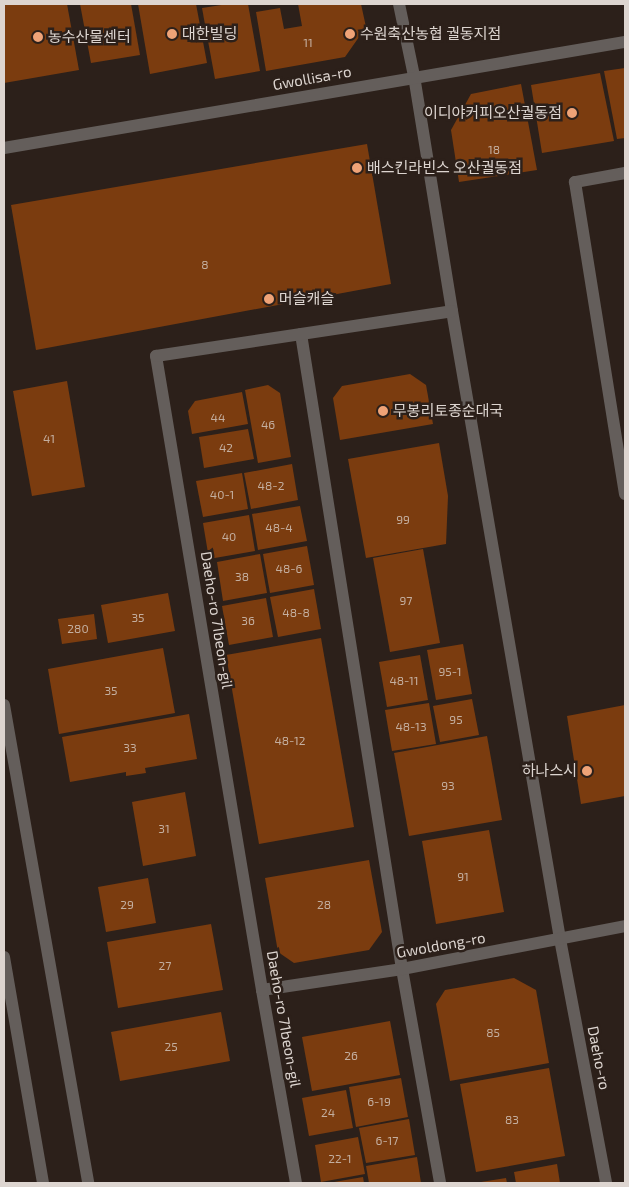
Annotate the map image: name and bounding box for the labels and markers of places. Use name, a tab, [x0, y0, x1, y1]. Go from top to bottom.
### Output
place label: 대한빌딩	[182, 25, 237, 43]
place label: 수원축산농협 궐동지점	[360, 25, 501, 43]
place label: 농수산물센터	[48, 28, 131, 46]
marker: 대한빌딩	[166, 28, 178, 40]
marker: 수원축산농협 궐동지점	[344, 28, 356, 40]
marker: 농수산물센터	[32, 31, 44, 43]
place label: 이디야커피오산궐동점	[424, 104, 562, 122]
marker: 이디야커피오산궐동점	[566, 107, 578, 119]
place label: 배스킨라빈스 오산궐동점	[367, 159, 522, 177]
marker: 배스킨라빈스 오산궐동점	[351, 162, 363, 174]
place label: 머슬캐슬	[279, 290, 334, 308]
marker: 머슬캐슬	[263, 293, 275, 305]
place label: 무봉리토종순대국	[393, 402, 503, 420]
marker: 무봉리토종순대국	[377, 405, 389, 417]
place label: 하나스시	[522, 762, 577, 780]
marker: 하나스시	[581, 765, 593, 777]

